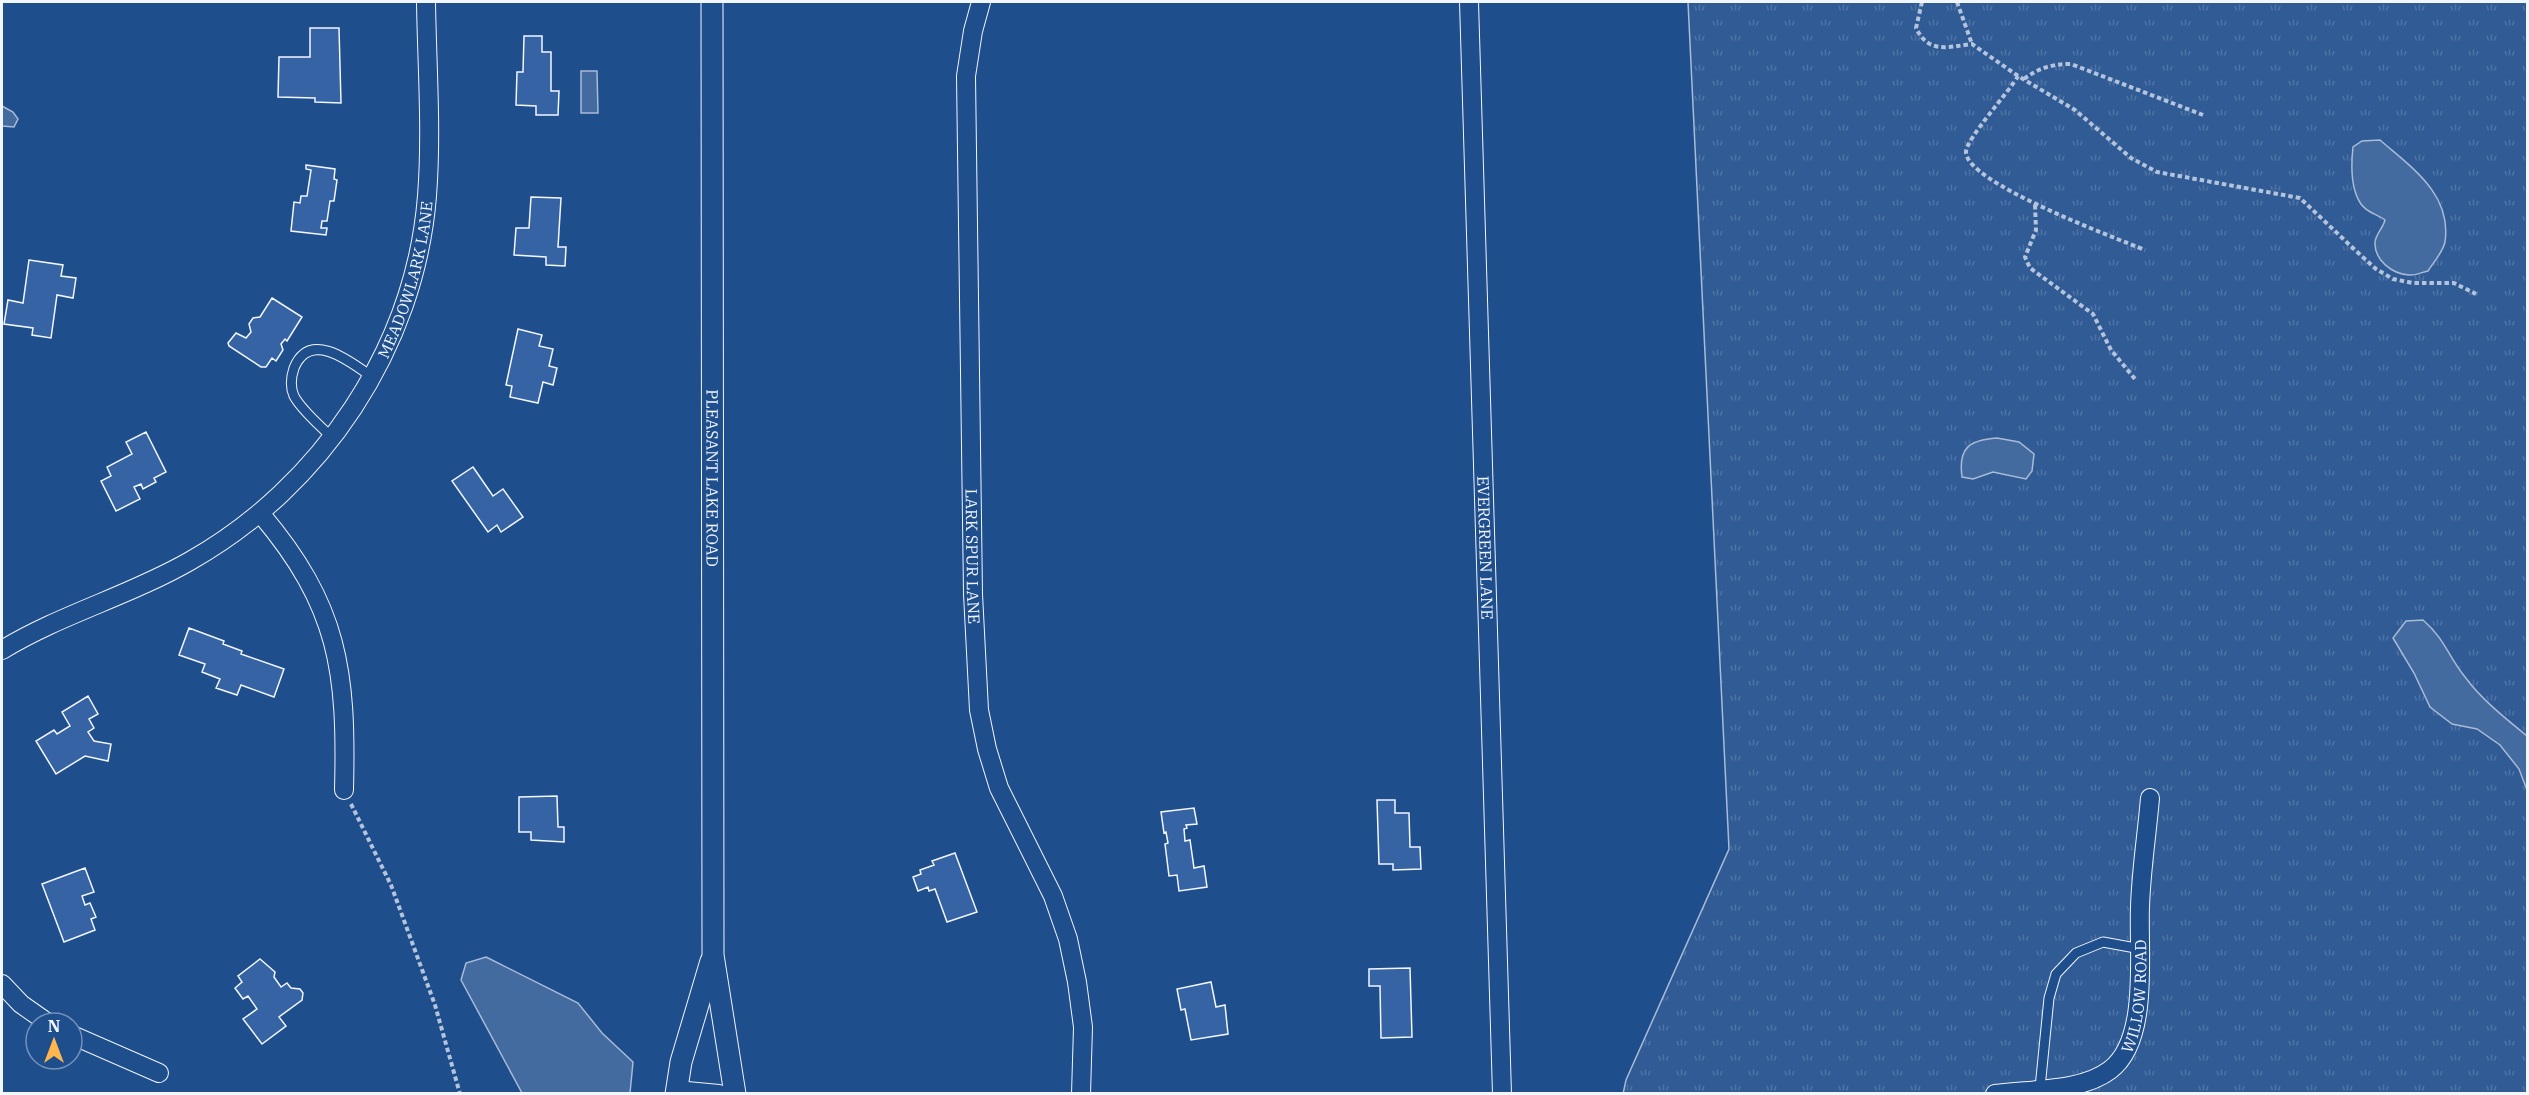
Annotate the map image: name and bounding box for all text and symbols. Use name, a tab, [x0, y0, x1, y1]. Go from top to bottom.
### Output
street label: MEADOWLARK LANE	[373, 200, 437, 361]
street label: PLEASANT LAKE ROAD	[702, 389, 723, 567]
street label: EVERGREEN LANE	[1473, 475, 1498, 620]
street label: LARK SPUR LANE	[962, 488, 985, 625]
street label: WILLOW ROAD	[2116, 939, 2150, 1056]
north arrow	[24, 1011, 84, 1071]
text: N	[48, 1016, 60, 1036]

